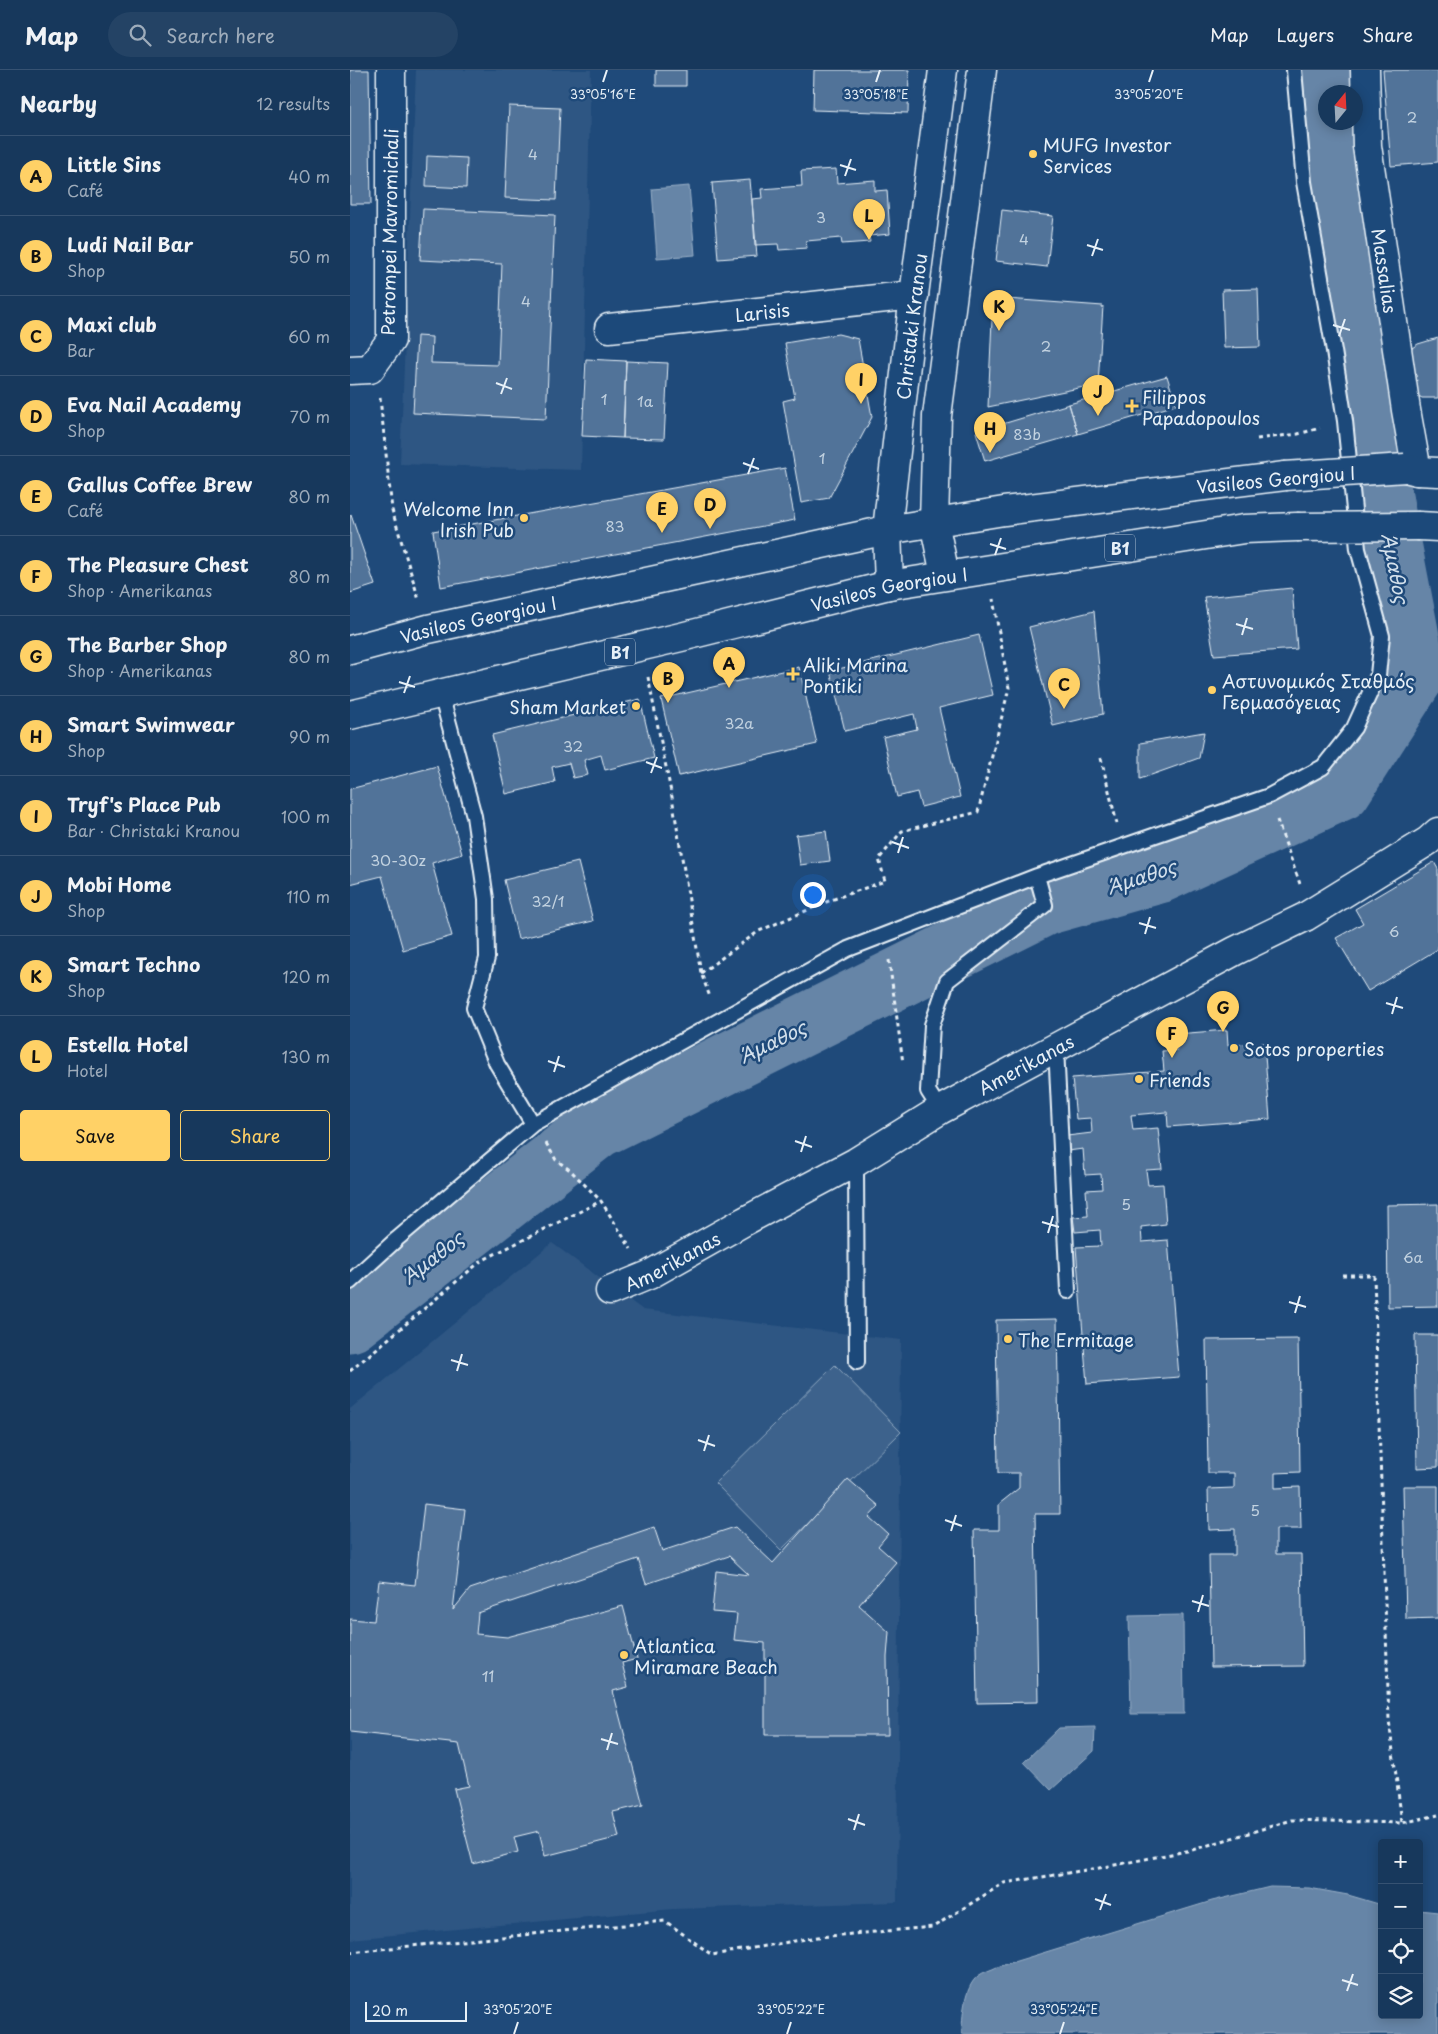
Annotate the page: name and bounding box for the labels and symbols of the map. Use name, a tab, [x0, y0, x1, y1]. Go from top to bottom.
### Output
text: 33°05'16"E	[570, 85, 636, 103]
text: 33°05'18"E	[843, 85, 909, 103]
text: 33°05'20"E	[1114, 85, 1184, 103]
north arrow	[1318, 85, 1363, 130]
house number: 2	[1407, 105, 1417, 128]
street label: Petrompei Mavromichali	[374, 128, 404, 336]
place label: MUFG Investor Services	[1043, 131, 1172, 179]
house number: 4	[528, 142, 538, 165]
marker: MUFG Investor Services	[1027, 148, 1039, 160]
pin: L	[853, 199, 885, 240]
house number: 3	[816, 205, 826, 228]
street label: Massalias	[1366, 226, 1405, 315]
house number: 4	[1019, 227, 1029, 250]
street label: Christaki Kranou	[889, 252, 933, 401]
house number: 4	[521, 289, 531, 312]
pin: K	[983, 290, 1015, 331]
street label: Larisis	[733, 295, 791, 328]
house number: 2	[1041, 334, 1051, 357]
pin: I	[845, 363, 877, 404]
pin: J	[1082, 375, 1114, 416]
place label: Filippos Papadopoulos	[1142, 383, 1260, 431]
house number: 1	[601, 387, 607, 410]
house number: 1a	[637, 389, 654, 412]
marker: Filippos Papadopoulos	[1126, 400, 1138, 412]
pin: H	[974, 412, 1006, 453]
house number: 83b	[1013, 422, 1041, 445]
house number: 1	[819, 446, 825, 469]
street label: Vasileos Georgiou I	[1195, 459, 1357, 499]
pin: D	[694, 488, 726, 529]
pin: E	[646, 492, 678, 533]
place label: Welcome Inn Irish Pub	[403, 495, 514, 543]
marker: Welcome Inn Irish Pub	[518, 512, 530, 524]
house number: 83	[605, 514, 625, 537]
water label: Άμαθος	[1375, 530, 1417, 608]
road number: B1	[1105, 534, 1135, 562]
street label: Vasileos Georgiou I	[808, 559, 970, 618]
street label: Vasileos Georgiou I	[397, 588, 559, 649]
road number: B1	[605, 638, 635, 666]
pin: A	[713, 647, 745, 688]
place label: Aliki Marina Pontiki	[803, 651, 908, 699]
pin: B	[652, 662, 684, 703]
place label: Αστυνομικός Σταθμός Γερμασόγειας	[1222, 667, 1414, 715]
marker: Aliki Marina Pontiki	[787, 668, 799, 680]
pin: C	[1048, 668, 1080, 709]
marker: Αστυνομικός Σταθμός Γερμασόγειας	[1206, 684, 1218, 696]
place label: Sham Market	[509, 693, 626, 720]
marker: Sham Market	[630, 700, 642, 712]
house number: 32a	[724, 711, 754, 734]
house number: 32	[563, 734, 583, 757]
house number: 30-30z	[370, 848, 426, 871]
water label: Άμαθος	[1103, 851, 1182, 900]
your location	[800, 882, 826, 908]
house number: 32/1	[531, 889, 565, 912]
house number: 6	[1389, 919, 1399, 942]
pin: G	[1207, 991, 1239, 1032]
water label: Άμαθος	[734, 1012, 812, 1069]
pin: F	[1156, 1017, 1188, 1058]
street label: Amerikanas	[973, 1027, 1078, 1101]
place label: Sotos properties	[1244, 1035, 1384, 1062]
marker: Sotos properties	[1228, 1042, 1240, 1054]
place label: Friends	[1149, 1066, 1210, 1093]
marker: Friends	[1133, 1073, 1145, 1085]
house number: 5	[1121, 1192, 1131, 1215]
water label: Άμαθος	[395, 1223, 471, 1290]
street label: Amerikanas	[620, 1224, 725, 1297]
house number: 6a	[1403, 1245, 1424, 1268]
place label: The Ermitage	[1018, 1326, 1134, 1353]
marker: The Ermitage	[1002, 1333, 1014, 1345]
house number: 5	[1250, 1498, 1260, 1521]
place label: Atlantica Miramare Beach	[634, 1632, 778, 1680]
marker: Atlantica Miramare Beach	[618, 1649, 630, 1661]
house number: 11	[482, 1664, 494, 1687]
scale bar	[365, 1999, 468, 2022]
text: 33°05'20"E	[483, 2000, 553, 2018]
text: 33°05'22"E	[757, 2000, 825, 2018]
text: 33°05'24"E	[1030, 2000, 1098, 2018]

